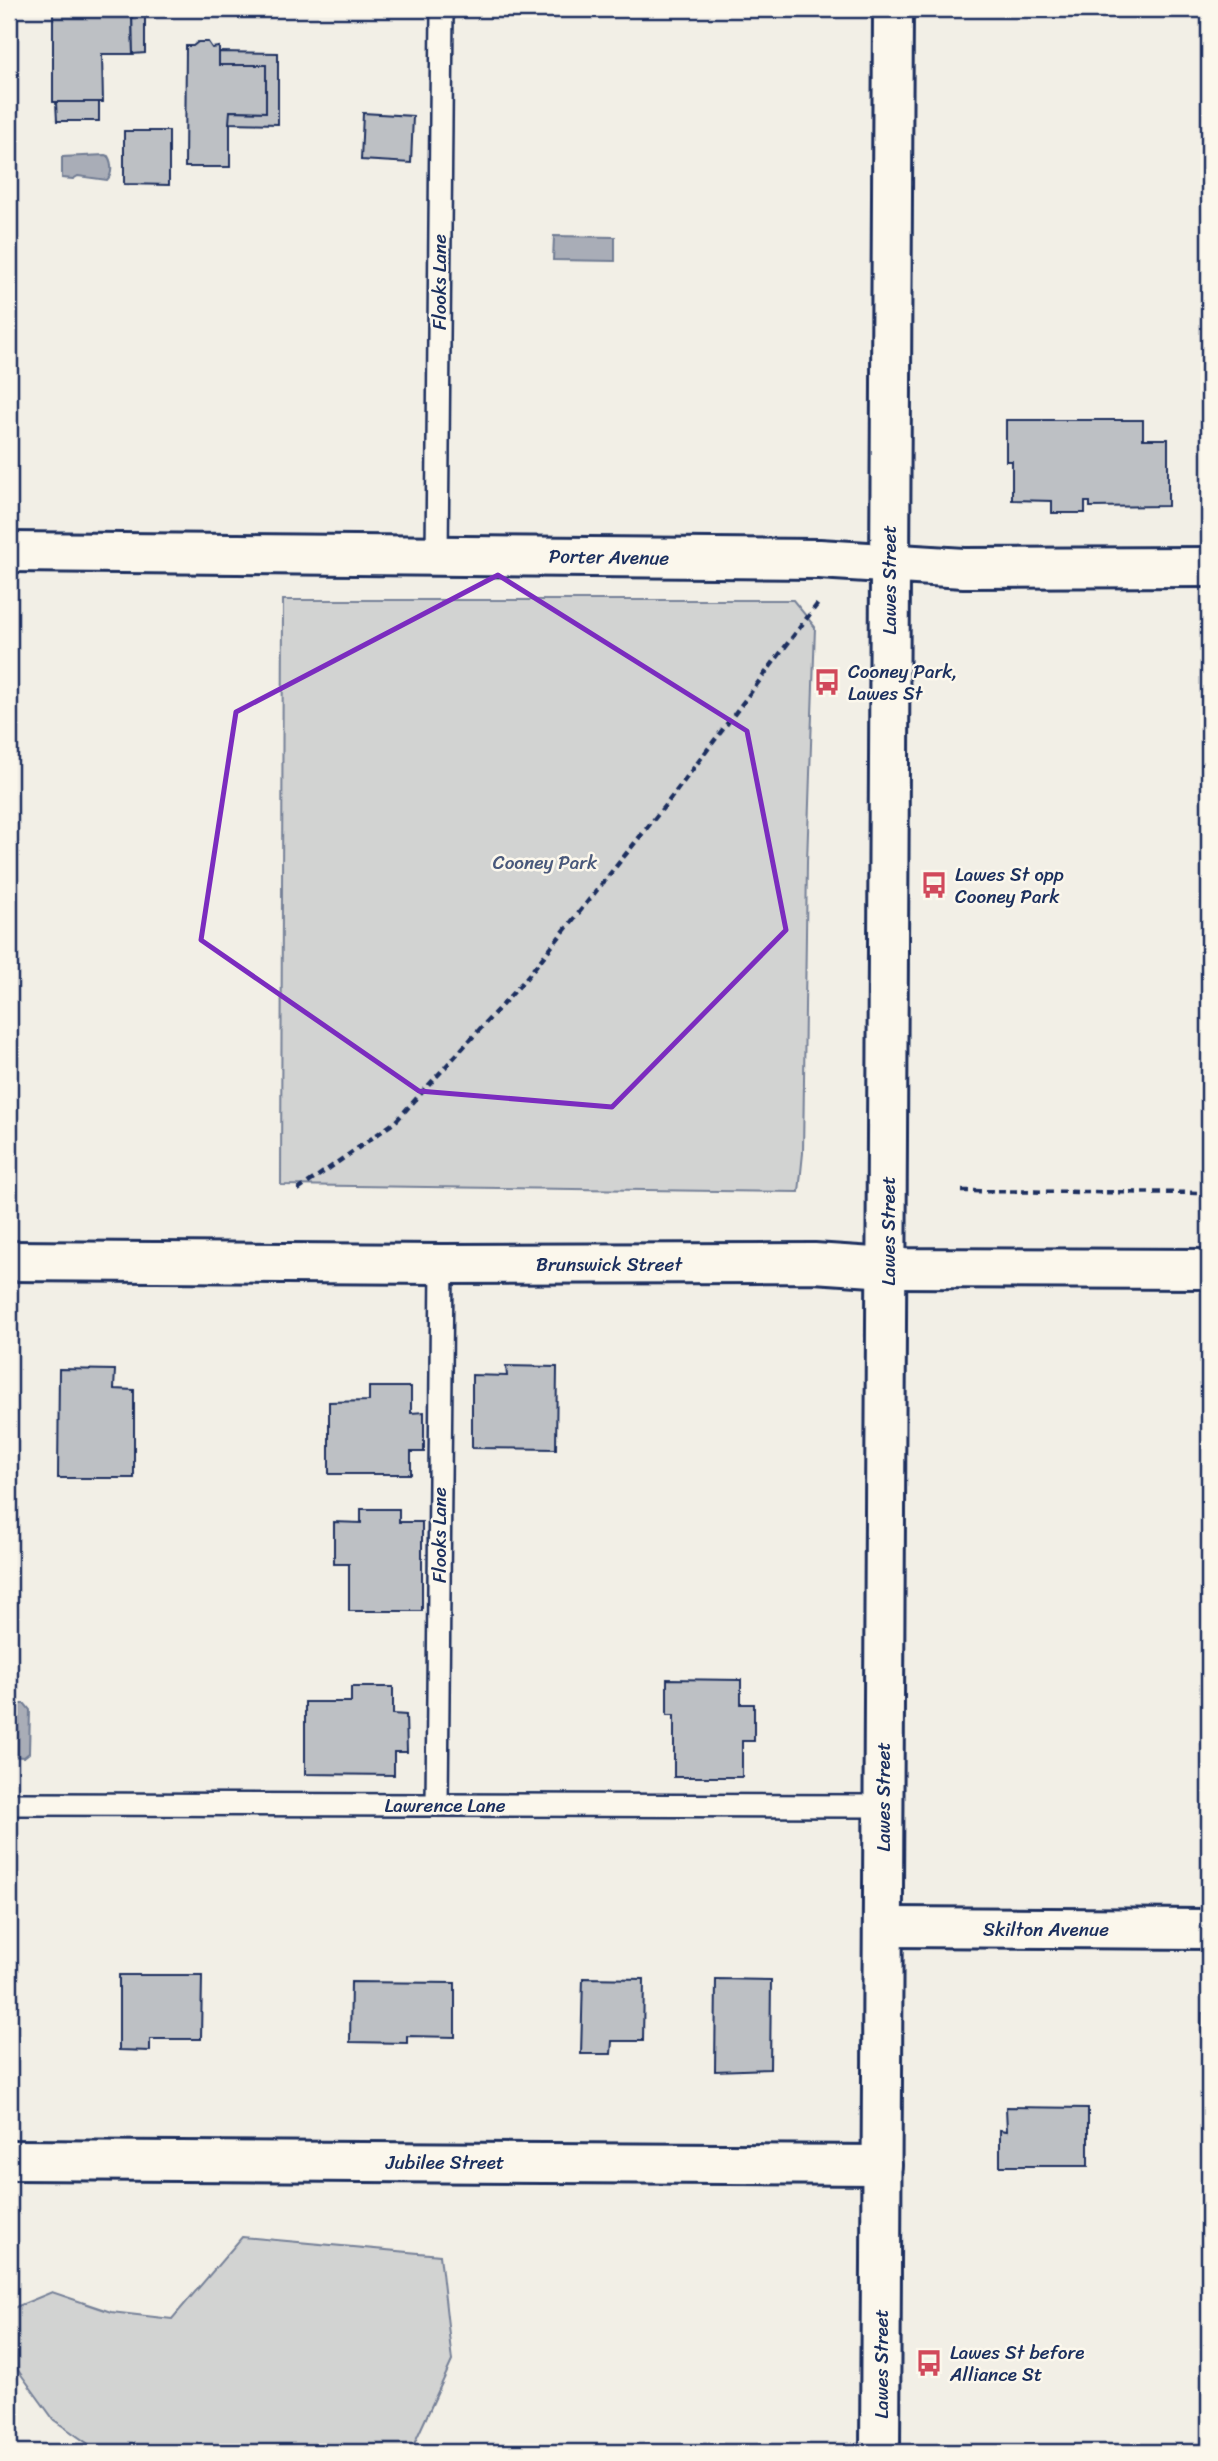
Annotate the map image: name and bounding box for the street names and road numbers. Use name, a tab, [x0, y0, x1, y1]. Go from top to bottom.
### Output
street label: Flooks Lane	[423, 234, 456, 330]
street label: Lawes Street	[873, 525, 906, 635]
street label: Porter Avenue	[549, 539, 670, 575]
street label: Lawes Street	[872, 1176, 905, 1286]
street label: Brunswick Street	[536, 1248, 683, 1281]
street label: Flooks Lane	[423, 1487, 456, 1583]
street label: Lawes Street	[867, 1742, 900, 1852]
street label: Lawrence Lane	[384, 1789, 506, 1822]
street label: Skilton Avenue	[983, 1913, 1109, 1946]
street label: Jubilee Street	[385, 2146, 504, 2179]
street label: Lawes Street	[865, 2309, 898, 2419]

